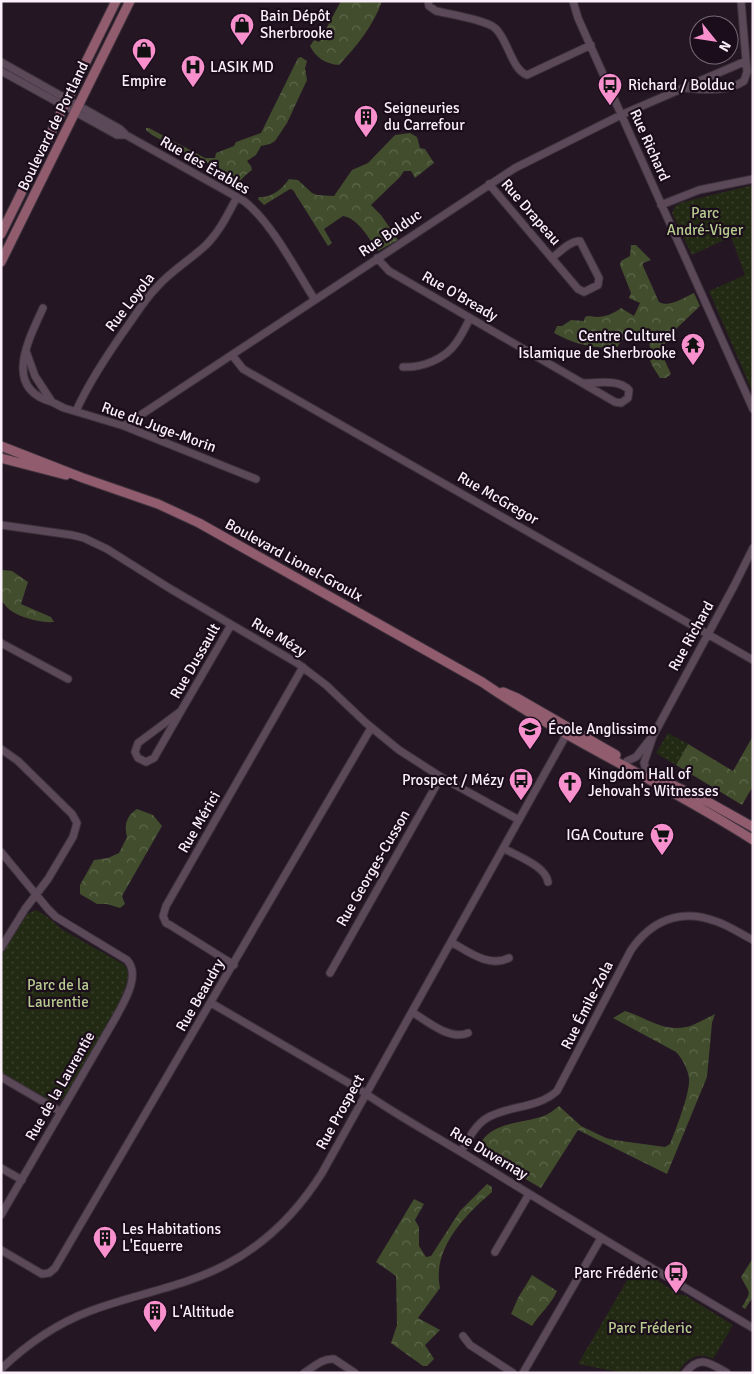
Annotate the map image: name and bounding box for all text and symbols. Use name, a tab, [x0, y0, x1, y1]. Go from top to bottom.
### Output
place label: Bain Dépôt Sherbrooke	[260, 7, 333, 42]
shop icon: Bain Dépôt Sherbrooke	[229, 12, 255, 46]
north arrow	[689, 15, 739, 65]
shop icon: Empire	[131, 37, 157, 71]
text: N	[715, 38, 735, 55]
hospital icon: LASIK MD	[180, 54, 206, 88]
street label: Boulevard de Portland	[14, 58, 92, 194]
place label: LASIK MD	[210, 58, 274, 76]
place label: Empire	[121, 72, 167, 90]
bus stop icon: Richard / Bolduc	[597, 72, 623, 106]
place label: Richard / Bolduc	[628, 76, 735, 94]
place label: Seigneuries du Carrefour	[384, 99, 465, 134]
building icon: Seigneuries du Carrefour	[353, 104, 379, 138]
street label: Rue Richard	[626, 106, 674, 184]
street label: Rue des Érables	[157, 131, 254, 198]
street label: Rue Drapeau	[497, 175, 565, 249]
park label: Parc André-Viger	[667, 204, 744, 239]
street label: Rue Bolduc	[355, 205, 425, 261]
street label: Rue O'Bready	[419, 267, 501, 325]
street label: Rue Loyola	[102, 269, 158, 335]
place label: Centre Culturel Islamique de Sherbrooke	[518, 327, 676, 362]
temple icon: Centre Culturel Islamique de Sherbrooke	[680, 332, 706, 366]
street label: Rue du Juge-Morin	[99, 398, 219, 456]
street label: Rue McGregor	[454, 468, 542, 529]
street label: Boulevard Lionel-Groulx	[222, 515, 366, 605]
street label: Rue Richard	[664, 598, 718, 674]
street label: Rue Mézy	[248, 614, 310, 660]
street label: Rue Dussault	[166, 620, 224, 702]
school or university icon: École Anglissimo	[517, 716, 543, 750]
place label: École Anglissimo	[548, 719, 657, 738]
place label: Kingdom Hall of Jehovah's Witnesses	[588, 765, 719, 800]
bus stop icon: Prospect / Mézy	[508, 767, 534, 801]
church icon: Kingdom Hall of Jehovah's Witnesses	[557, 770, 583, 804]
place label: Prospect / Mézy	[402, 771, 504, 789]
street label: Rue Mérici	[174, 788, 224, 856]
street label: Rue Georges-Cusson	[332, 807, 414, 929]
supermarket icon: IGA Couture	[649, 822, 675, 856]
place label: IGA Couture	[566, 826, 644, 844]
street label: Rue Beaudry	[172, 955, 228, 1035]
street label: Rue Émile-Zola	[556, 957, 617, 1052]
park label: Parc de la Laurentie	[27, 976, 89, 1011]
street label: Rue de la Laurentie	[21, 1028, 99, 1144]
street label: Rue Prospect	[312, 1071, 368, 1153]
street label: Rue Duvernay	[447, 1123, 531, 1183]
place label: Les Habitations L'Equerre	[122, 1220, 222, 1255]
building icon: Les Habitations L'Equerre	[92, 1225, 118, 1259]
bus stop icon: Parc Frédéric	[663, 1260, 689, 1294]
place label: Parc Frédéric	[574, 1264, 658, 1282]
building icon: L'Altitude	[142, 1299, 168, 1333]
place label: L'Altitude	[172, 1303, 234, 1321]
park label: Parc Fréderic	[608, 1319, 692, 1337]

